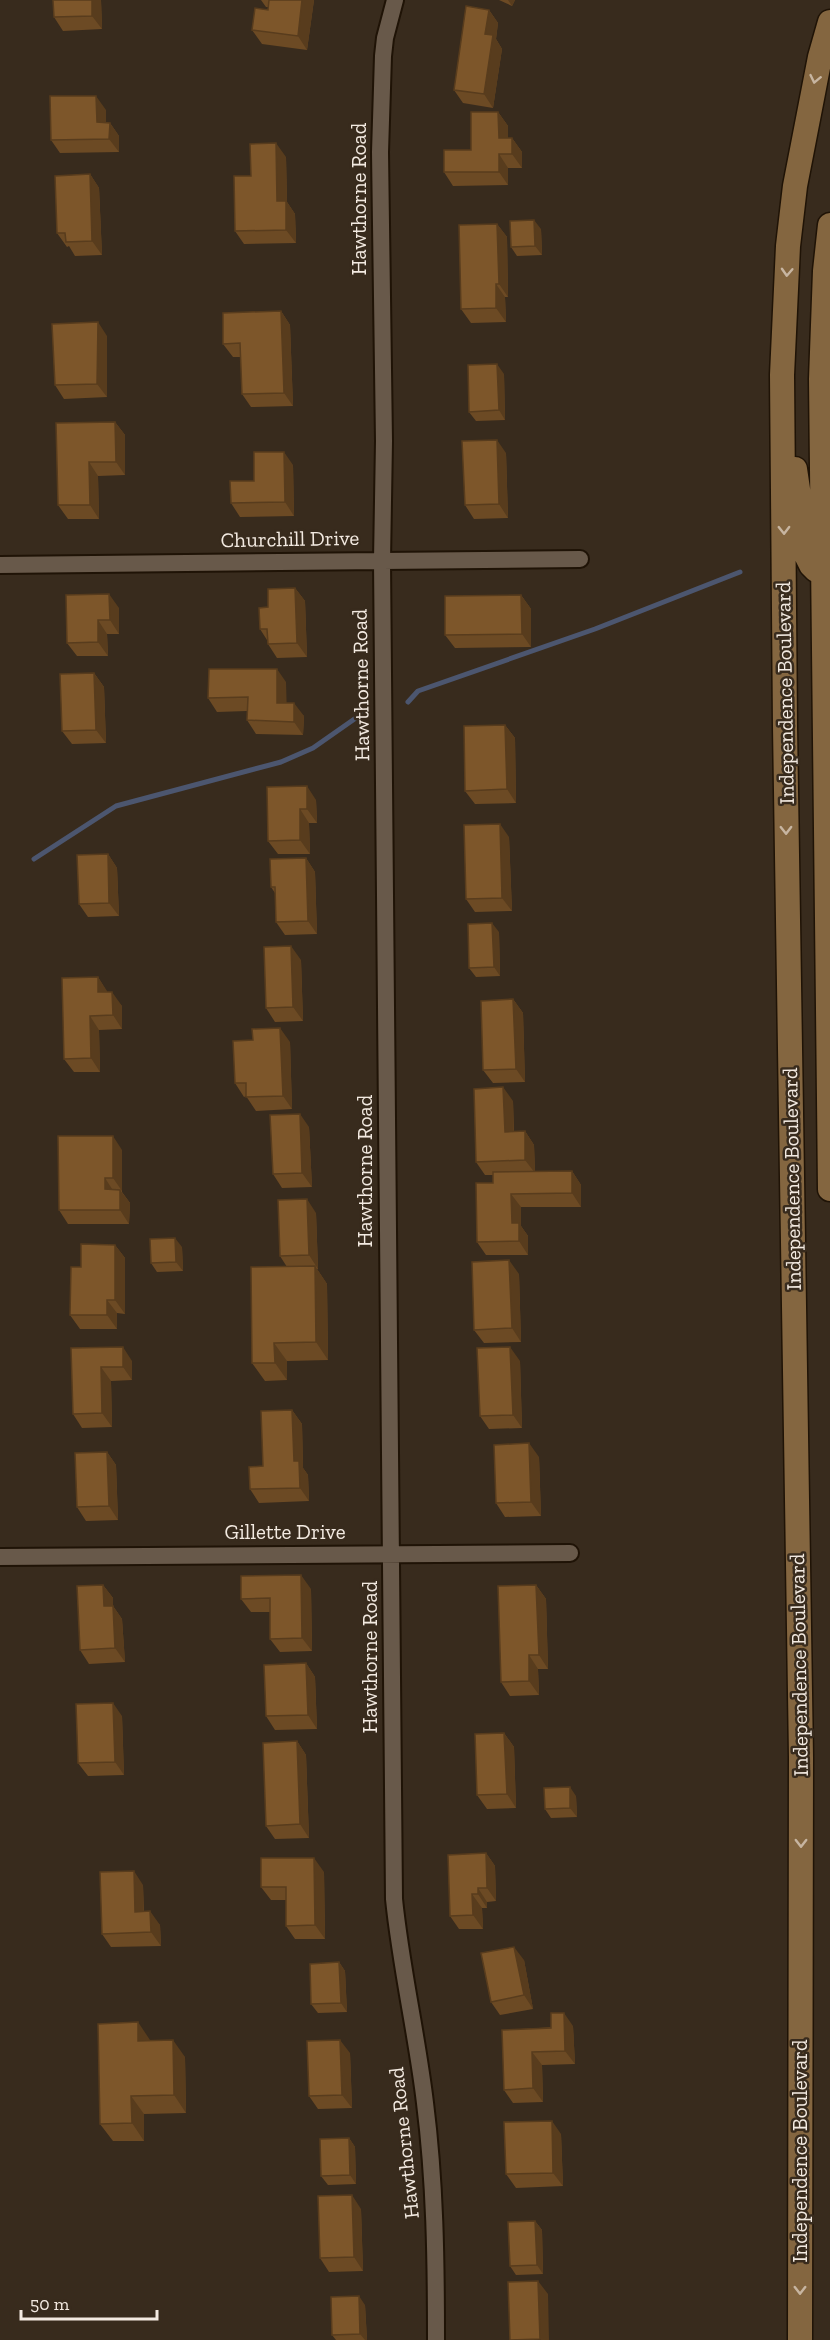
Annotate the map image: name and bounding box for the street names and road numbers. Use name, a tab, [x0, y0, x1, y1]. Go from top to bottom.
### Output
street label: Hawthorne Road	[346, 122, 371, 275]
street label: Churchill Drive	[220, 525, 360, 552]
street label: Independence Boulevard	[770, 581, 799, 805]
street label: Hawthorne Road	[347, 608, 374, 761]
street label: Independence Boulevard	[777, 1067, 806, 1291]
street label: Hawthorne Road	[352, 1094, 377, 1247]
street label: Gillette Drive	[224, 1519, 346, 1544]
street label: Independence Boulevard	[784, 1553, 813, 1777]
street label: Hawthorne Road	[357, 1580, 382, 1733]
street label: Independence Boulevard	[787, 2039, 812, 2262]
street label: Hawthorne Road	[383, 2065, 424, 2220]

